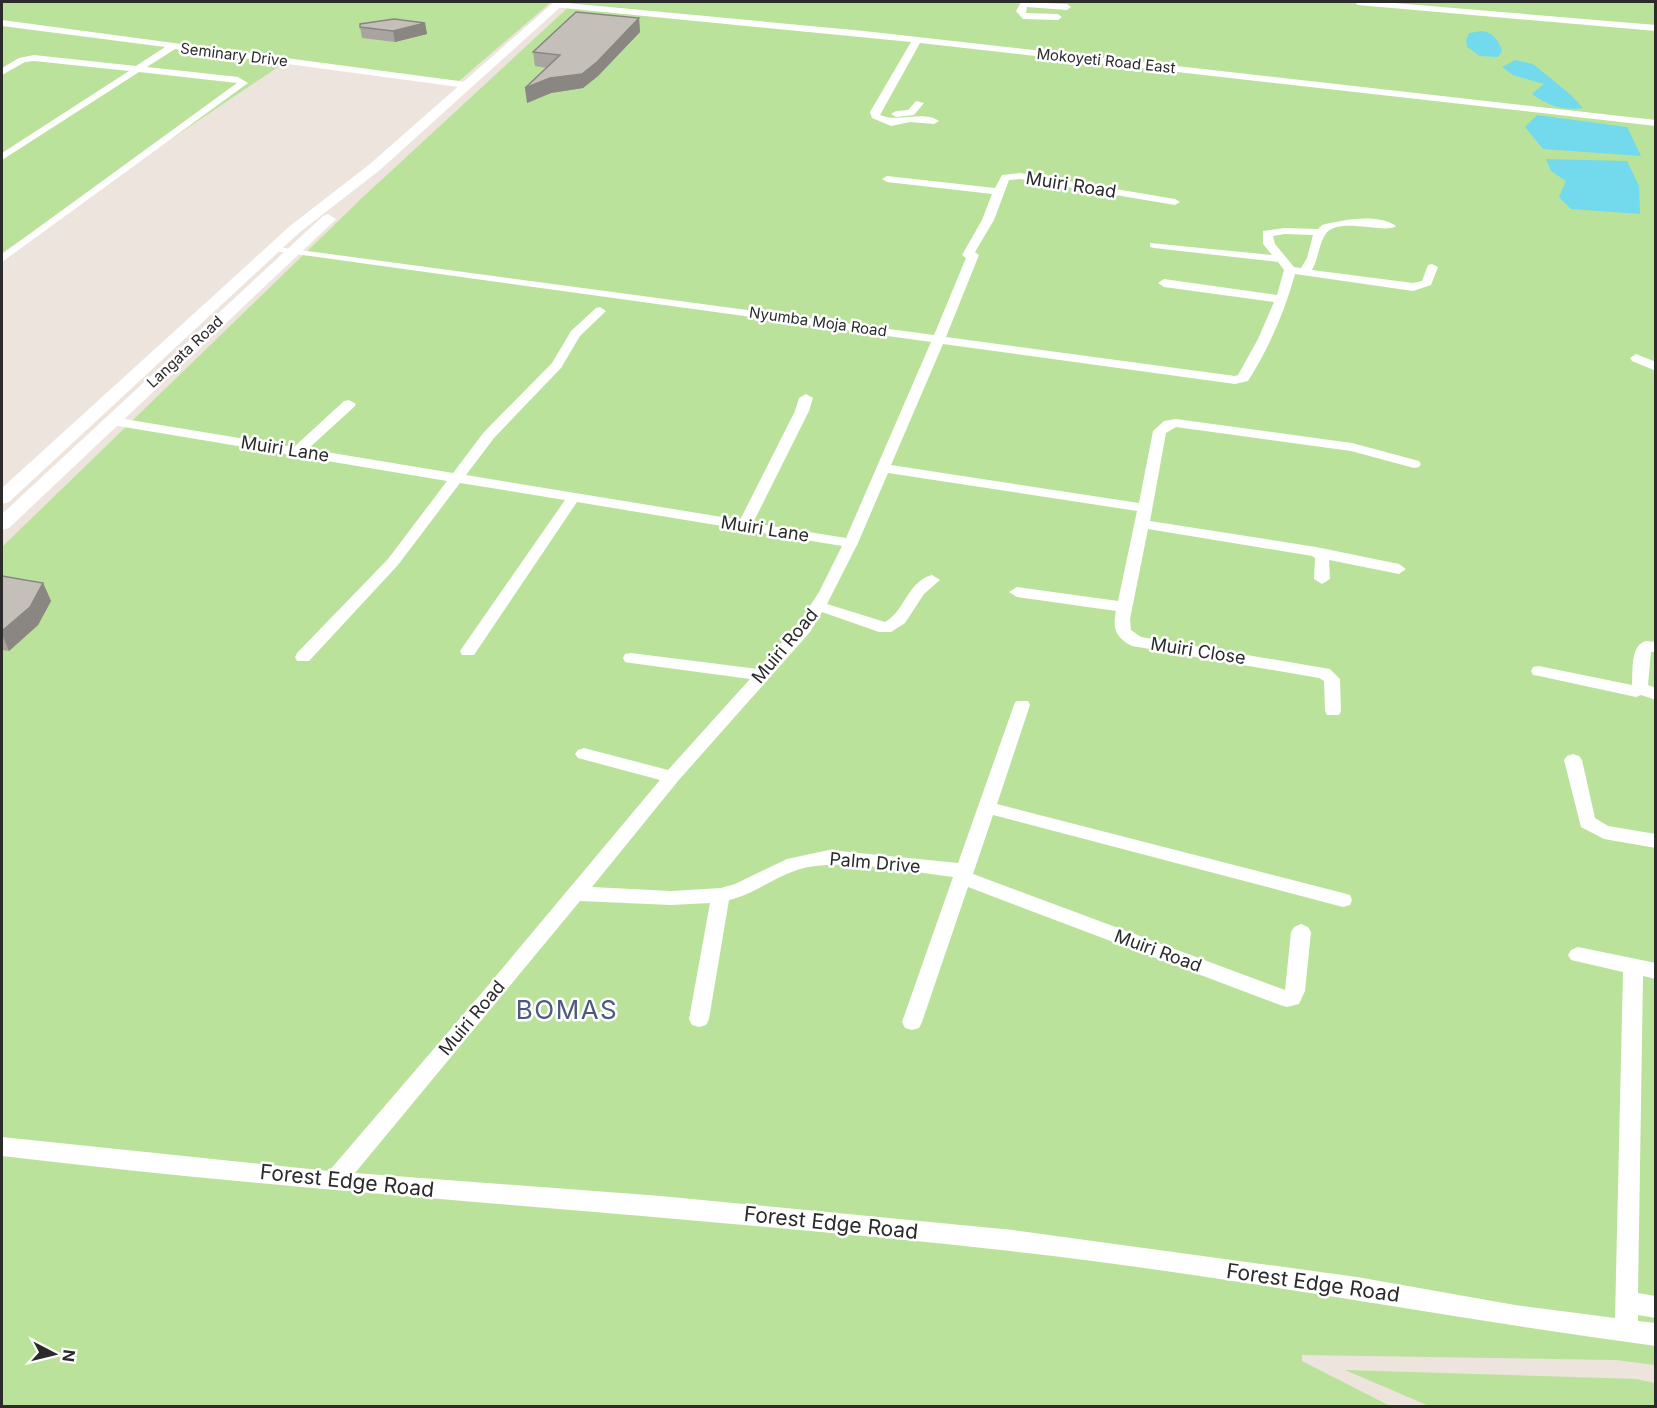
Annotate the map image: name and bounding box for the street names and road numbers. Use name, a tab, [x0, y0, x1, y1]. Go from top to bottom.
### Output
street label: Seminary Drive	[179, 38, 289, 71]
street label: Mokoyeti Road East	[1036, 44, 1176, 77]
street label: Muiri Road	[1024, 167, 1118, 202]
street label: Nyumba Moja Road	[748, 302, 888, 341]
street label: Langata Road	[143, 312, 227, 392]
street label: Muiri Lane	[239, 431, 331, 466]
street label: Muiri Lane	[719, 511, 811, 546]
street label: Muiri Road	[747, 604, 822, 687]
street label: Muiri Close	[1149, 633, 1247, 668]
street label: Palm Drive	[829, 848, 922, 877]
street label: Muiri Road	[1112, 925, 1205, 976]
street label: Muiri Road	[434, 976, 509, 1059]
street label: Forest Edge Road	[259, 1159, 435, 1202]
street label: Forest Edge Road	[743, 1201, 919, 1244]
street label: Forest Edge Road	[1225, 1258, 1401, 1307]

